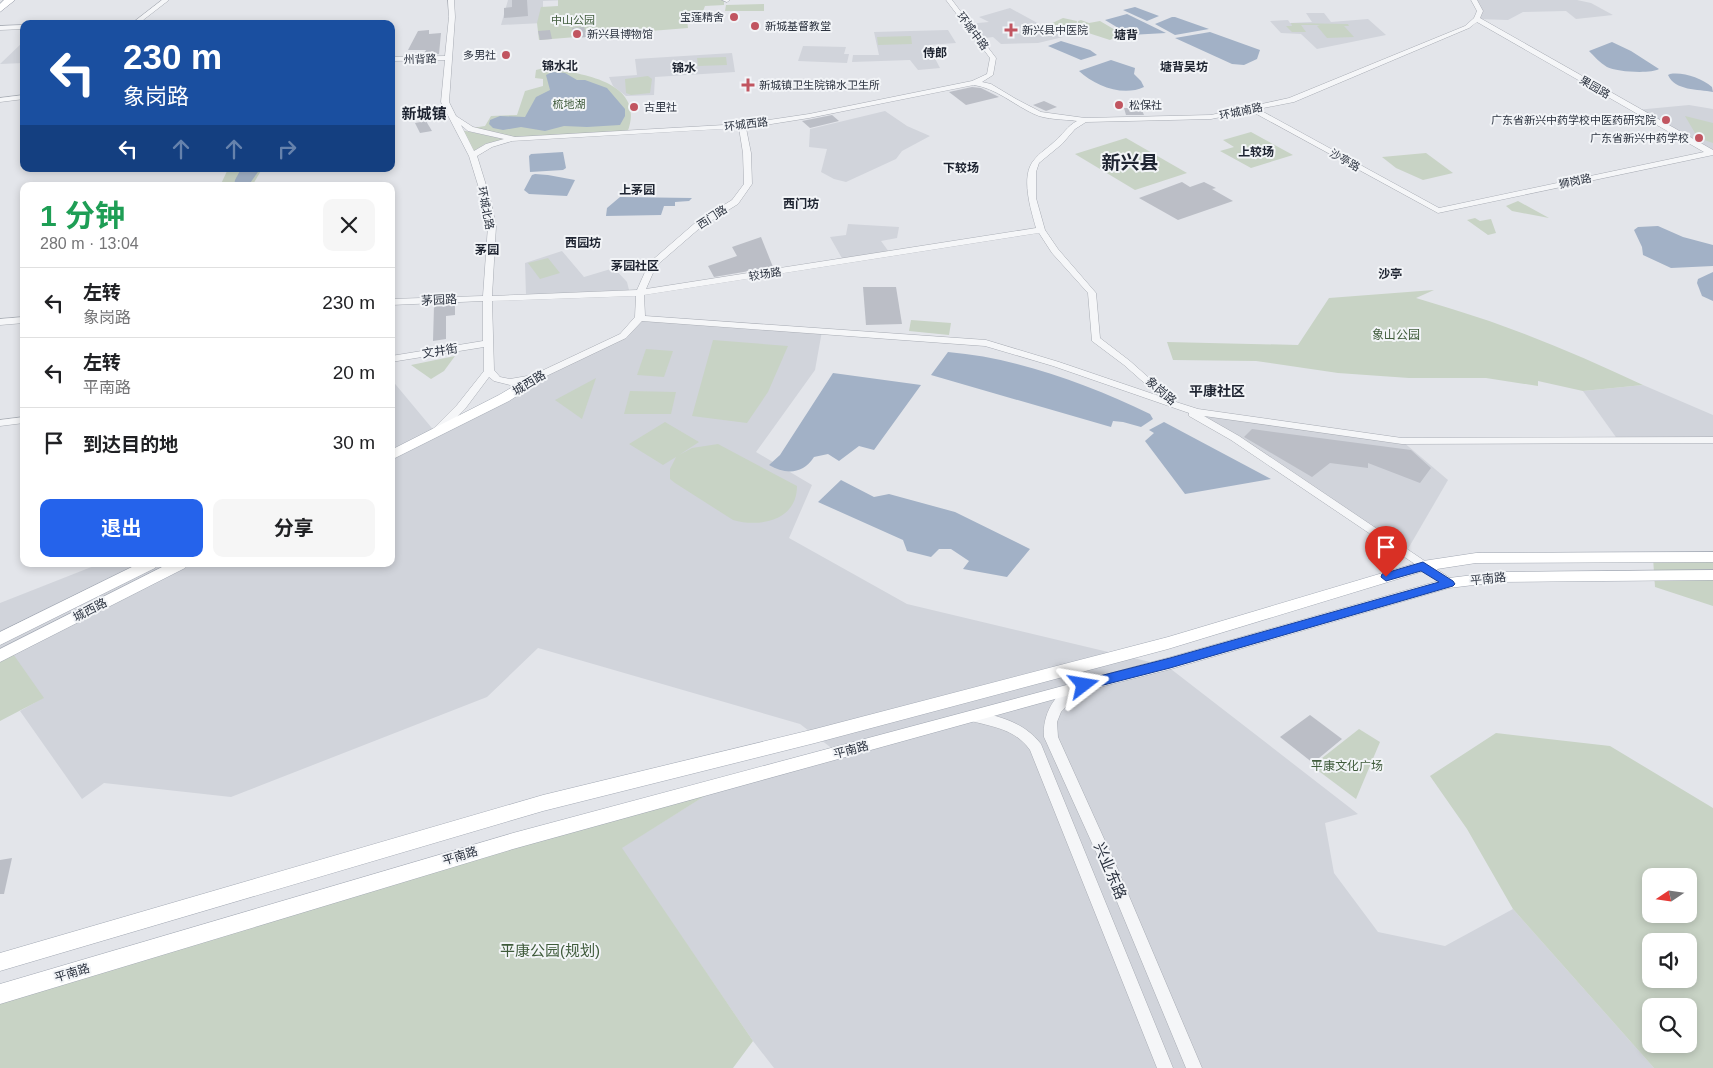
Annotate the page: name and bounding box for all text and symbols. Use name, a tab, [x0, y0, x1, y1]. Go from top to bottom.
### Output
street label: 环城中路	[955, 10, 991, 52]
place label: 宝莲精舍	[680, 11, 724, 23]
marker: 宝莲精舍	[728, 11, 740, 23]
park label: 中山公园	[551, 14, 595, 26]
marker: 新城基督教堂	[749, 20, 761, 32]
place label: 新城基督教堂	[765, 20, 831, 32]
marker: 新兴县中医院	[1004, 23, 1018, 37]
place label: 新兴县中医院	[1022, 24, 1088, 36]
marker: 新兴县博物馆	[571, 28, 583, 40]
place label: 新兴县博物馆	[587, 28, 653, 40]
district label: 塘背	[1114, 28, 1138, 42]
text: 230 m	[123, 37, 222, 76]
icon: left	[40, 40, 105, 105]
district label: 侍郎	[923, 46, 947, 60]
place label: 多男社	[463, 49, 496, 61]
marker: 多男社	[500, 49, 512, 61]
street label: 州背路	[403, 52, 437, 66]
district label: 锦水北	[542, 59, 578, 73]
district label: 塘背吴坊	[1160, 60, 1208, 74]
district label: 锦水	[672, 61, 696, 75]
street label: 果园路	[1578, 74, 1612, 100]
marker: 新城镇卫生院锦水卫生所	[741, 78, 755, 92]
place label: 新城镇卫生院锦水卫生所	[759, 79, 880, 91]
text: 象岗路	[123, 84, 189, 109]
park label: 梳地湖	[553, 98, 586, 110]
marker: 松保社	[1113, 99, 1125, 111]
place label: 松保社	[1129, 99, 1162, 111]
marker: 古里社	[628, 101, 640, 113]
place label: 古里社	[644, 101, 677, 113]
street label: 环城南路	[1218, 101, 1264, 121]
district label: 新城镇	[401, 105, 447, 122]
place label: 广东省新兴中药学校中医药研究院	[1491, 114, 1656, 126]
marker: 广东省新兴中药学校中医药研究院	[1660, 114, 1672, 126]
street label: 环城西路	[723, 115, 769, 133]
place label: 广东省新兴中药学校	[1590, 132, 1689, 144]
marker: 广东省新兴中药学校	[1693, 132, 1705, 144]
icon: left	[114, 135, 142, 163]
icon: ahead	[167, 135, 195, 163]
icon: ahead	[220, 135, 248, 163]
icon: right	[273, 135, 301, 163]
district label: 上较场	[1238, 145, 1274, 159]
street label: 沙亭路	[1328, 147, 1362, 173]
district label: 新兴县	[1101, 152, 1159, 173]
district label: 下较场	[943, 161, 979, 175]
street label: 狮岗路	[1558, 172, 1592, 190]
district label: 上茅园	[619, 183, 655, 197]
street label: 环城北路	[476, 185, 496, 231]
district label: 西门坊	[783, 197, 819, 211]
text: 1 分钟	[40, 199, 125, 232]
button: close	[323, 199, 375, 251]
street label: 西门路	[695, 203, 729, 231]
text: 280 m · 13:04	[40, 235, 139, 252]
district label: 西园坊	[565, 236, 601, 250]
district label: 茅园	[475, 243, 499, 257]
district label: 茅园社区	[611, 259, 659, 273]
street label: 较场路	[748, 265, 782, 283]
district label: 沙亭	[1378, 267, 1402, 281]
text: 左转	[83, 282, 121, 303]
icon: left	[40, 289, 68, 317]
text: 230 m	[322, 292, 375, 313]
street label: 茅园路	[421, 292, 457, 308]
text: 象岗路	[83, 309, 131, 326]
park label: 象山公园	[1372, 328, 1420, 342]
street label: 文井街	[421, 341, 459, 361]
text: 左转	[83, 352, 121, 373]
icon: left	[40, 359, 68, 387]
text: 20 m	[333, 362, 375, 383]
street label: 城西路	[510, 368, 548, 398]
street label: 象岗路	[1143, 374, 1179, 408]
text: 平南路	[83, 379, 131, 396]
district label: 平康社区	[1189, 383, 1245, 399]
icon: arrive	[40, 429, 68, 457]
text: 30 m	[333, 432, 375, 453]
text: 到达目的地	[83, 434, 178, 455]
button: 退出	[40, 499, 203, 557]
button: 分享	[213, 499, 375, 557]
pin	[1365, 526, 1407, 577]
icon: arrive	[1372, 533, 1400, 561]
street label: 平南路	[1469, 570, 1507, 588]
street label: 城西路	[71, 596, 109, 624]
position arrow	[1057, 658, 1109, 710]
street label: 平南路	[832, 739, 870, 761]
park label: 平康文化广场	[1311, 759, 1383, 773]
street label: 兴业东路	[1091, 840, 1130, 902]
street label: 平南路	[441, 844, 479, 868]
north arrow	[1642, 868, 1698, 922]
map controls	[1642, 868, 1697, 1053]
button: sound	[1642, 933, 1697, 988]
park label: 平康公园(规划)	[500, 942, 600, 959]
street label: 平南路	[53, 961, 91, 985]
button: search	[1642, 998, 1697, 1053]

